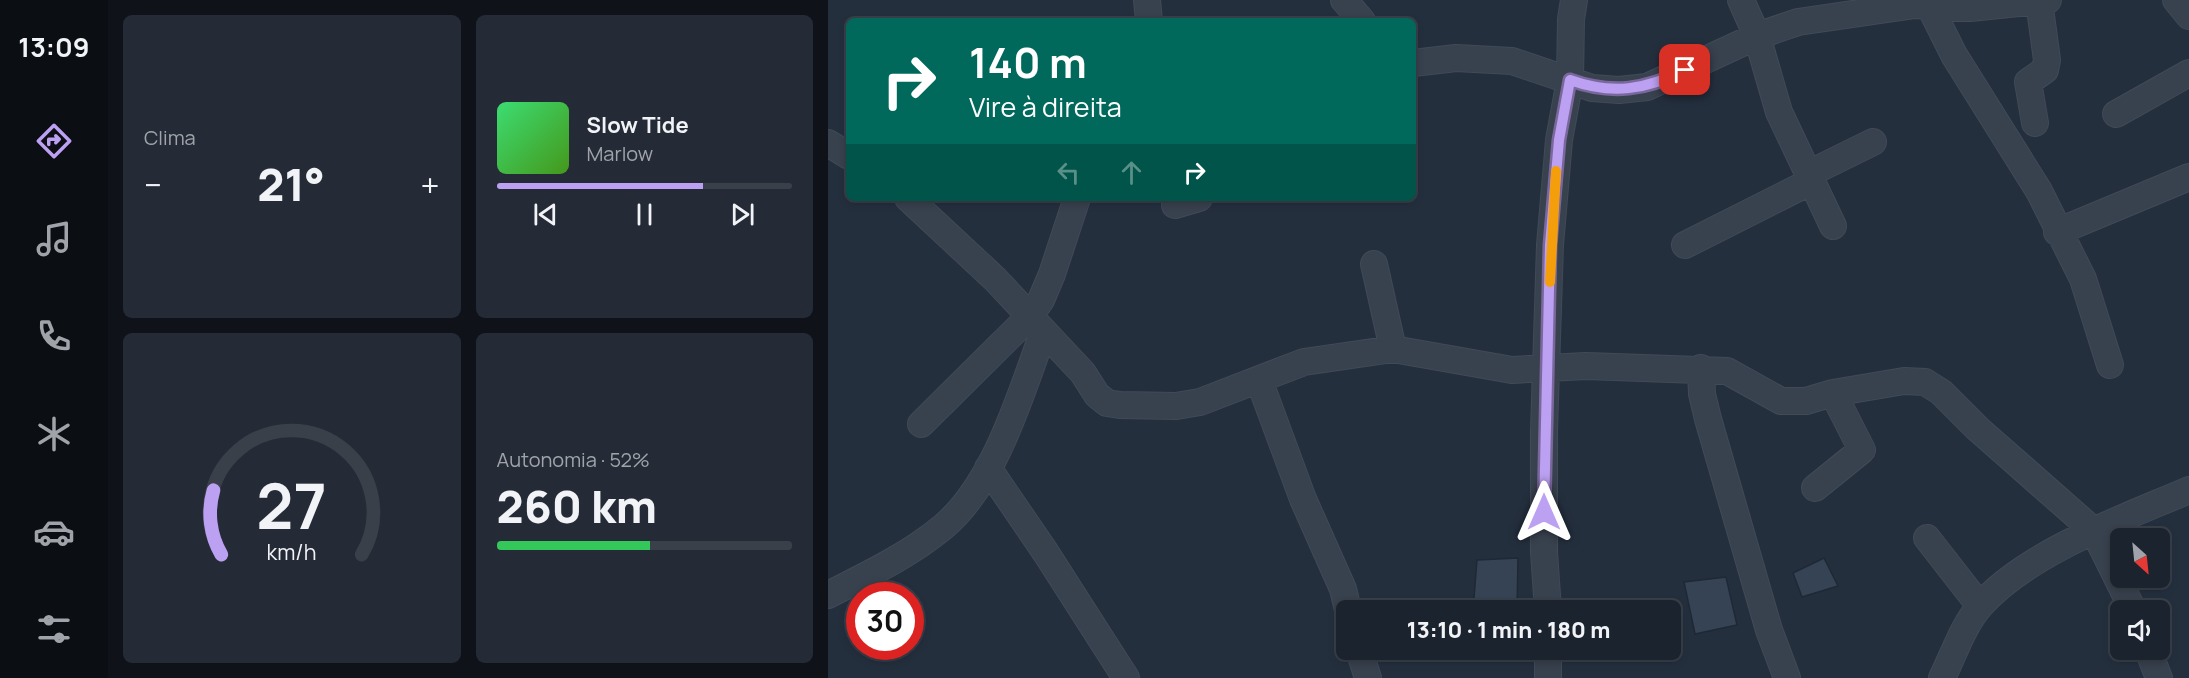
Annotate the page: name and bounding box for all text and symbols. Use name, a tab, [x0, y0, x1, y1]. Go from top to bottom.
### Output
text: 13:09	[18, 28, 90, 65]
text: 140 m	[969, 33, 1087, 91]
icon: right	[870, 42, 948, 120]
pin	[1659, 44, 1710, 95]
icon: arrive	[1668, 53, 1701, 86]
text: Vire à direita	[969, 88, 1122, 125]
text: Slow Tide	[587, 110, 689, 140]
icon: directions	[33, 120, 75, 162]
text: Clima	[144, 124, 196, 151]
text: Marlow	[587, 140, 653, 167]
text: 21°	[257, 153, 325, 215]
icon: left	[1052, 156, 1085, 189]
icon: ahead	[1115, 156, 1148, 189]
icon: right	[1178, 156, 1211, 189]
text: −	[144, 162, 162, 207]
text: +	[420, 162, 439, 207]
icon: previous	[529, 198, 562, 231]
icon: pause	[628, 198, 661, 231]
icon: next	[726, 198, 759, 231]
icon: music	[33, 218, 75, 260]
icon: phone	[33, 315, 75, 357]
icon: climate	[33, 413, 75, 455]
text: Autonomia · 52%	[497, 446, 650, 473]
text: 27	[257, 462, 327, 548]
text: 260 km	[497, 475, 657, 537]
position arrow	[1512, 480, 1576, 544]
icon: car	[33, 511, 75, 553]
north arrow	[2110, 528, 2170, 588]
map controls	[2110, 528, 2170, 660]
text: km/h	[267, 537, 317, 566]
speed limit sign: 30	[846, 582, 924, 660]
button: sound	[2110, 600, 2170, 660]
icon: filters	[33, 608, 75, 650]
text: 13:10 · 1 min · 180 m	[1407, 615, 1610, 645]

